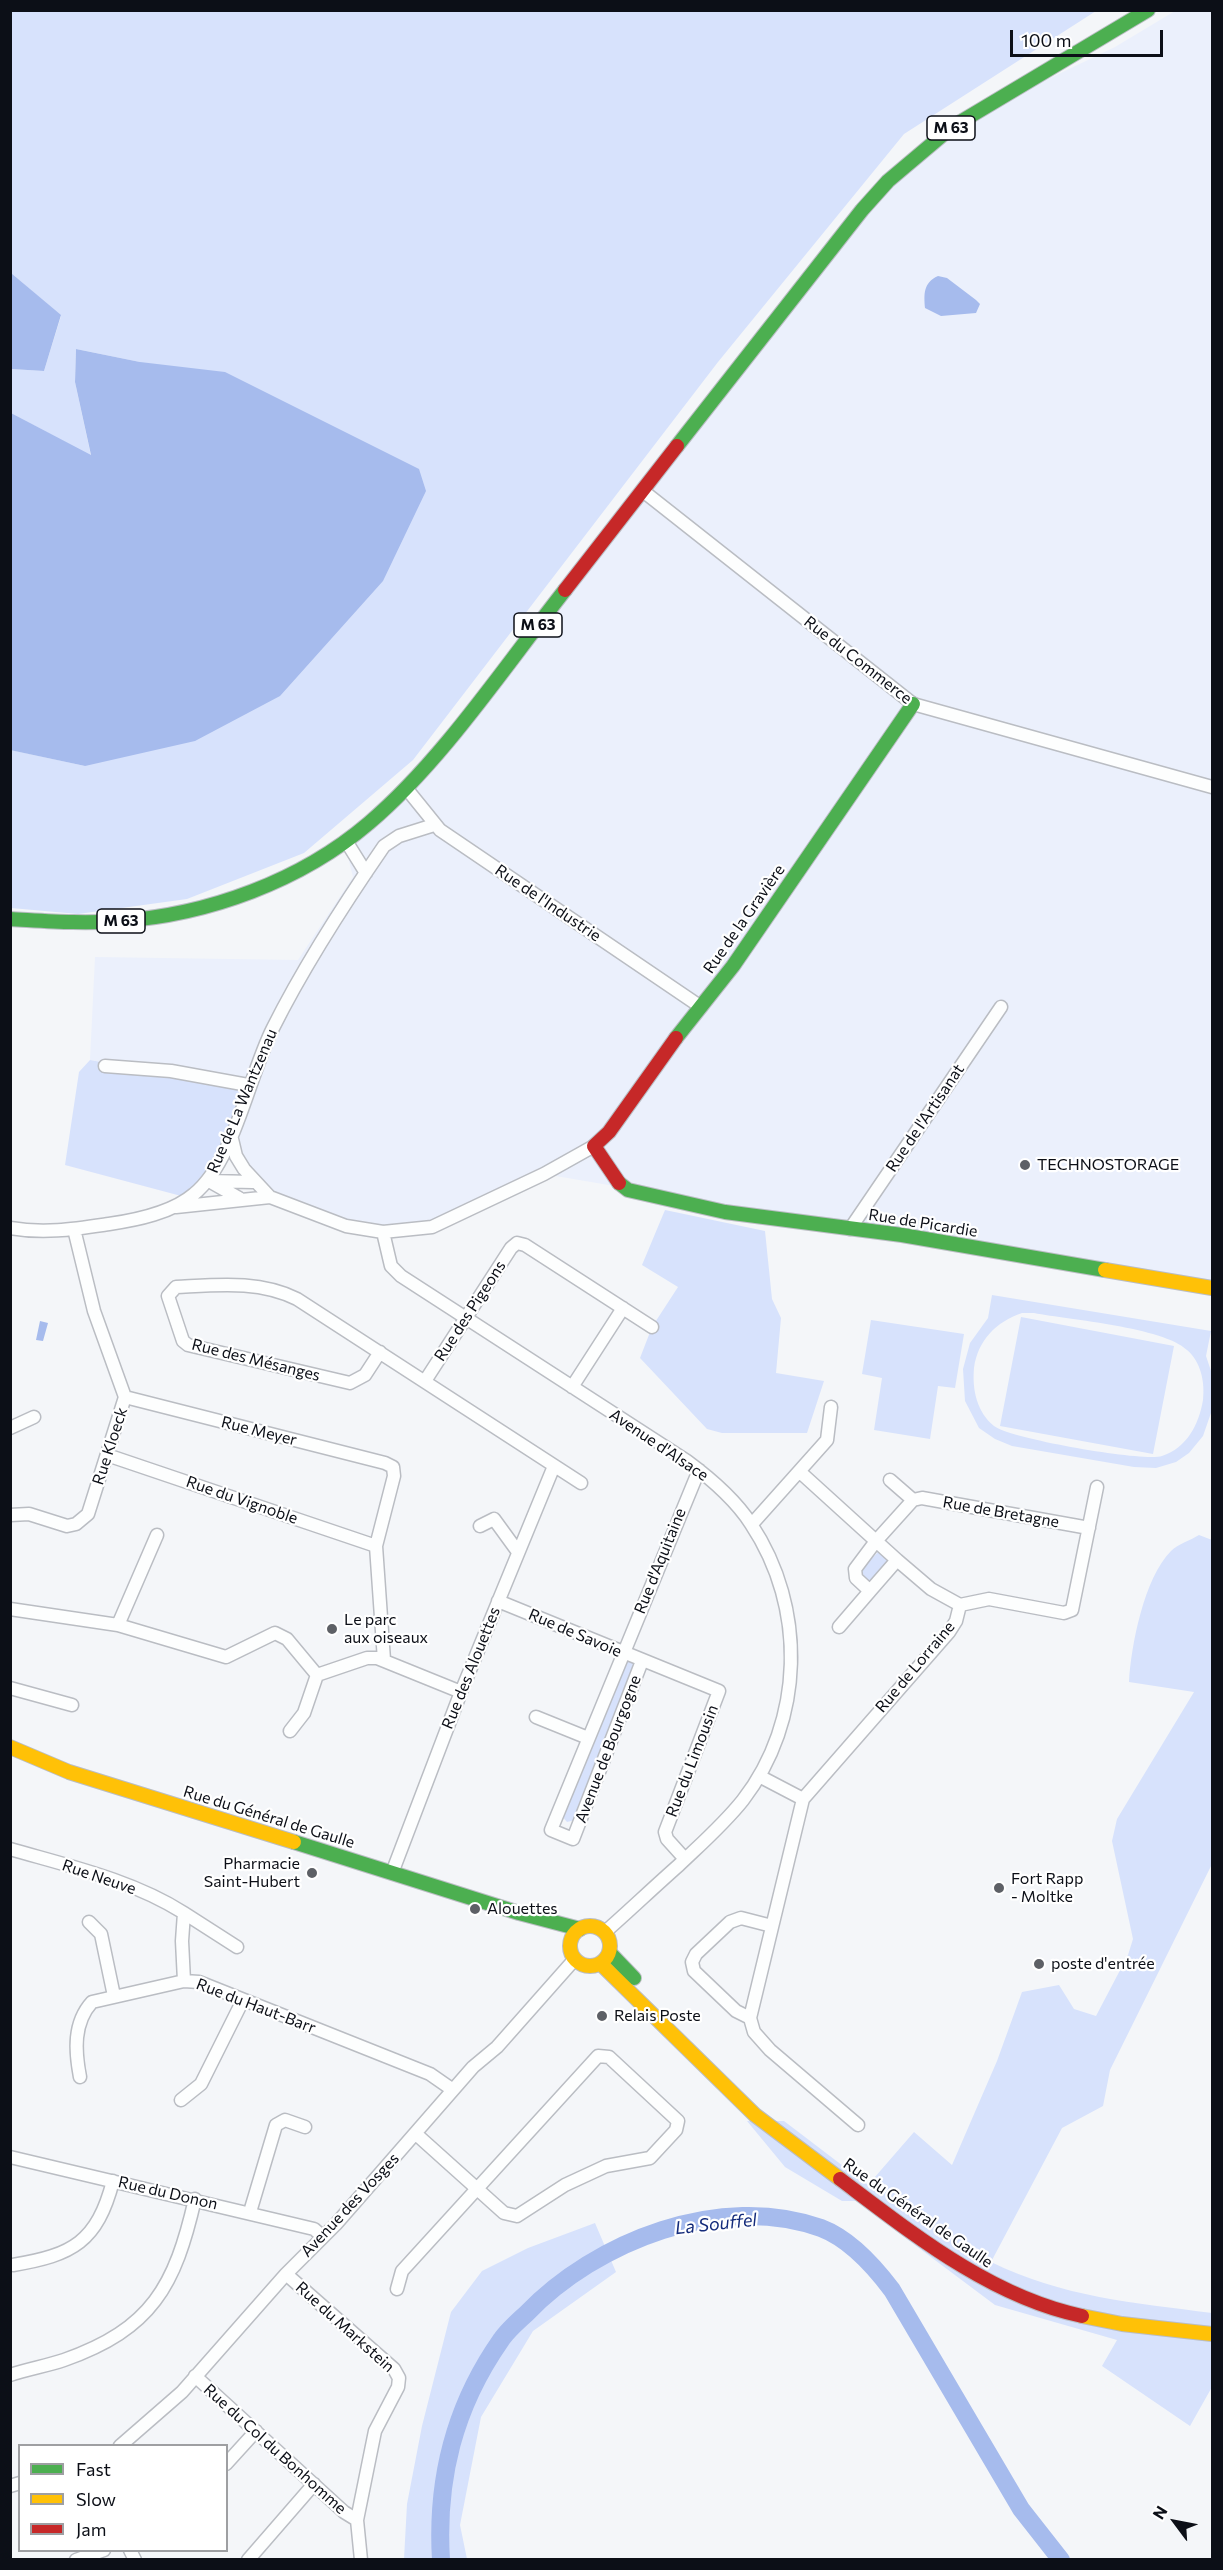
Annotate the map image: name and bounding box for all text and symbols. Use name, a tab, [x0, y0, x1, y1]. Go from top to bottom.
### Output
scale bar	[1013, 18, 1166, 56]
text: 100 m	[1021, 29, 1071, 51]
road number: M 63	[927, 116, 975, 140]
street label: Rue du Commerce	[800, 612, 916, 708]
road number: M 63	[514, 613, 562, 637]
street label: Rue de l'Industrie	[491, 860, 605, 946]
street label: Rue de la Gravière	[699, 861, 789, 977]
road number: M 63	[97, 909, 145, 933]
street label: Rue de La Wantzenau	[203, 1026, 281, 1176]
street label: Rue de l'Artisanat	[882, 1060, 968, 1176]
place label: TECHNOSTORAGE	[1037, 1155, 1179, 1175]
marker: TECHNOSTORAGE	[1018, 1158, 1032, 1172]
street label: Rue de Picardie	[867, 1205, 979, 1241]
street label: Rue des Pigeons	[430, 1257, 510, 1365]
street label: Rue des Mésanges	[190, 1335, 322, 1385]
street label: Rue Kloeck	[88, 1405, 132, 1487]
street label: Avenue d'Alsace	[606, 1405, 712, 1485]
street label: Rue Meyer	[219, 1412, 299, 1450]
street label: Rue du Vignoble	[184, 1472, 300, 1528]
street label: Rue de Bretagne	[941, 1492, 1061, 1532]
street label: Rue d'Aquitaine	[630, 1505, 690, 1617]
street label: Rue des Alouettes	[438, 1604, 504, 1732]
street label: Rue de Savoie	[525, 1605, 625, 1661]
place label: Le parc aux oiseaux	[344, 1610, 428, 1648]
street label: Rue de Lorraine	[871, 1617, 959, 1717]
marker: Le parc aux oiseaux	[325, 1622, 339, 1636]
street label: Avenue de Bourgogne	[571, 1672, 645, 1826]
street label: Rue du Limousin	[662, 1702, 722, 1820]
street label: Rue du Général de Gaulle	[181, 1782, 357, 1852]
place label: Pharmacie Saint-Hubert	[204, 1854, 300, 1892]
street label: Rue Neuve	[60, 1855, 138, 1899]
marker: Pharmacie Saint-Hubert	[305, 1866, 319, 1880]
place label: Fort Rapp - Moltke	[1011, 1869, 1083, 1907]
marker: Fort Rapp - Moltke	[992, 1881, 1006, 1895]
place label: Alouettes	[487, 1899, 558, 1919]
marker: Alouettes	[468, 1902, 482, 1916]
place label: poste d'entrée	[1051, 1954, 1155, 1974]
marker: poste d'entrée	[1032, 1957, 1046, 1971]
street label: Rue du Haut-Barr	[194, 1974, 318, 2038]
place label: Relais Poste	[614, 2006, 701, 2026]
marker: Relais Poste	[595, 2009, 609, 2023]
street label: Avenue des Vosges	[297, 2149, 403, 2261]
street label: Rue du Général de Gaulle	[840, 2154, 996, 2272]
street label: Rue du Donon	[116, 2172, 220, 2214]
water label: La Souffel	[674, 2209, 758, 2239]
street label: Rue du Markstein	[292, 2278, 398, 2376]
street label: Rue du Col du Bonhomme	[200, 2380, 350, 2518]
legend	[18, 2444, 228, 2552]
text: Fast	[76, 2458, 111, 2480]
text: Slow	[76, 2488, 116, 2510]
north arrow	[1145, 2492, 1205, 2552]
text: N	[1148, 2502, 1171, 2522]
text: Jam	[76, 2518, 106, 2540]

